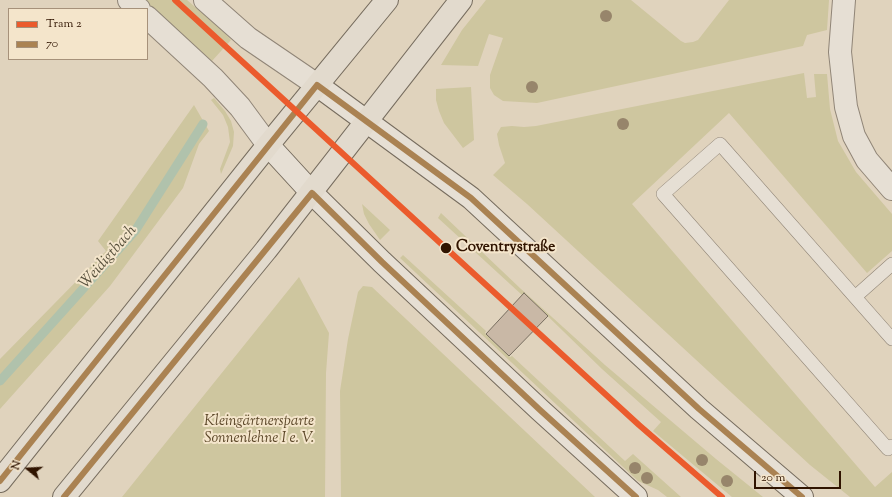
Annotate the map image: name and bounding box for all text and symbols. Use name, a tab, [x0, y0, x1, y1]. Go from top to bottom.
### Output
legend	[8, 8, 148, 60]
text: Tram 2	[46, 15, 82, 33]
text: 70	[46, 35, 58, 53]
water label: Weidigtbach	[76, 222, 142, 294]
place label: Coventrystraße	[456, 239, 555, 257]
marker: Coventrystraße	[439, 241, 453, 255]
park label: Kleingärtnersparte Sonnenlehne I e. V.	[204, 413, 314, 448]
north arrow	[8, 449, 48, 489]
text: N	[8, 459, 26, 472]
scale bar	[756, 463, 843, 489]
text: 20 m	[761, 469, 785, 487]

